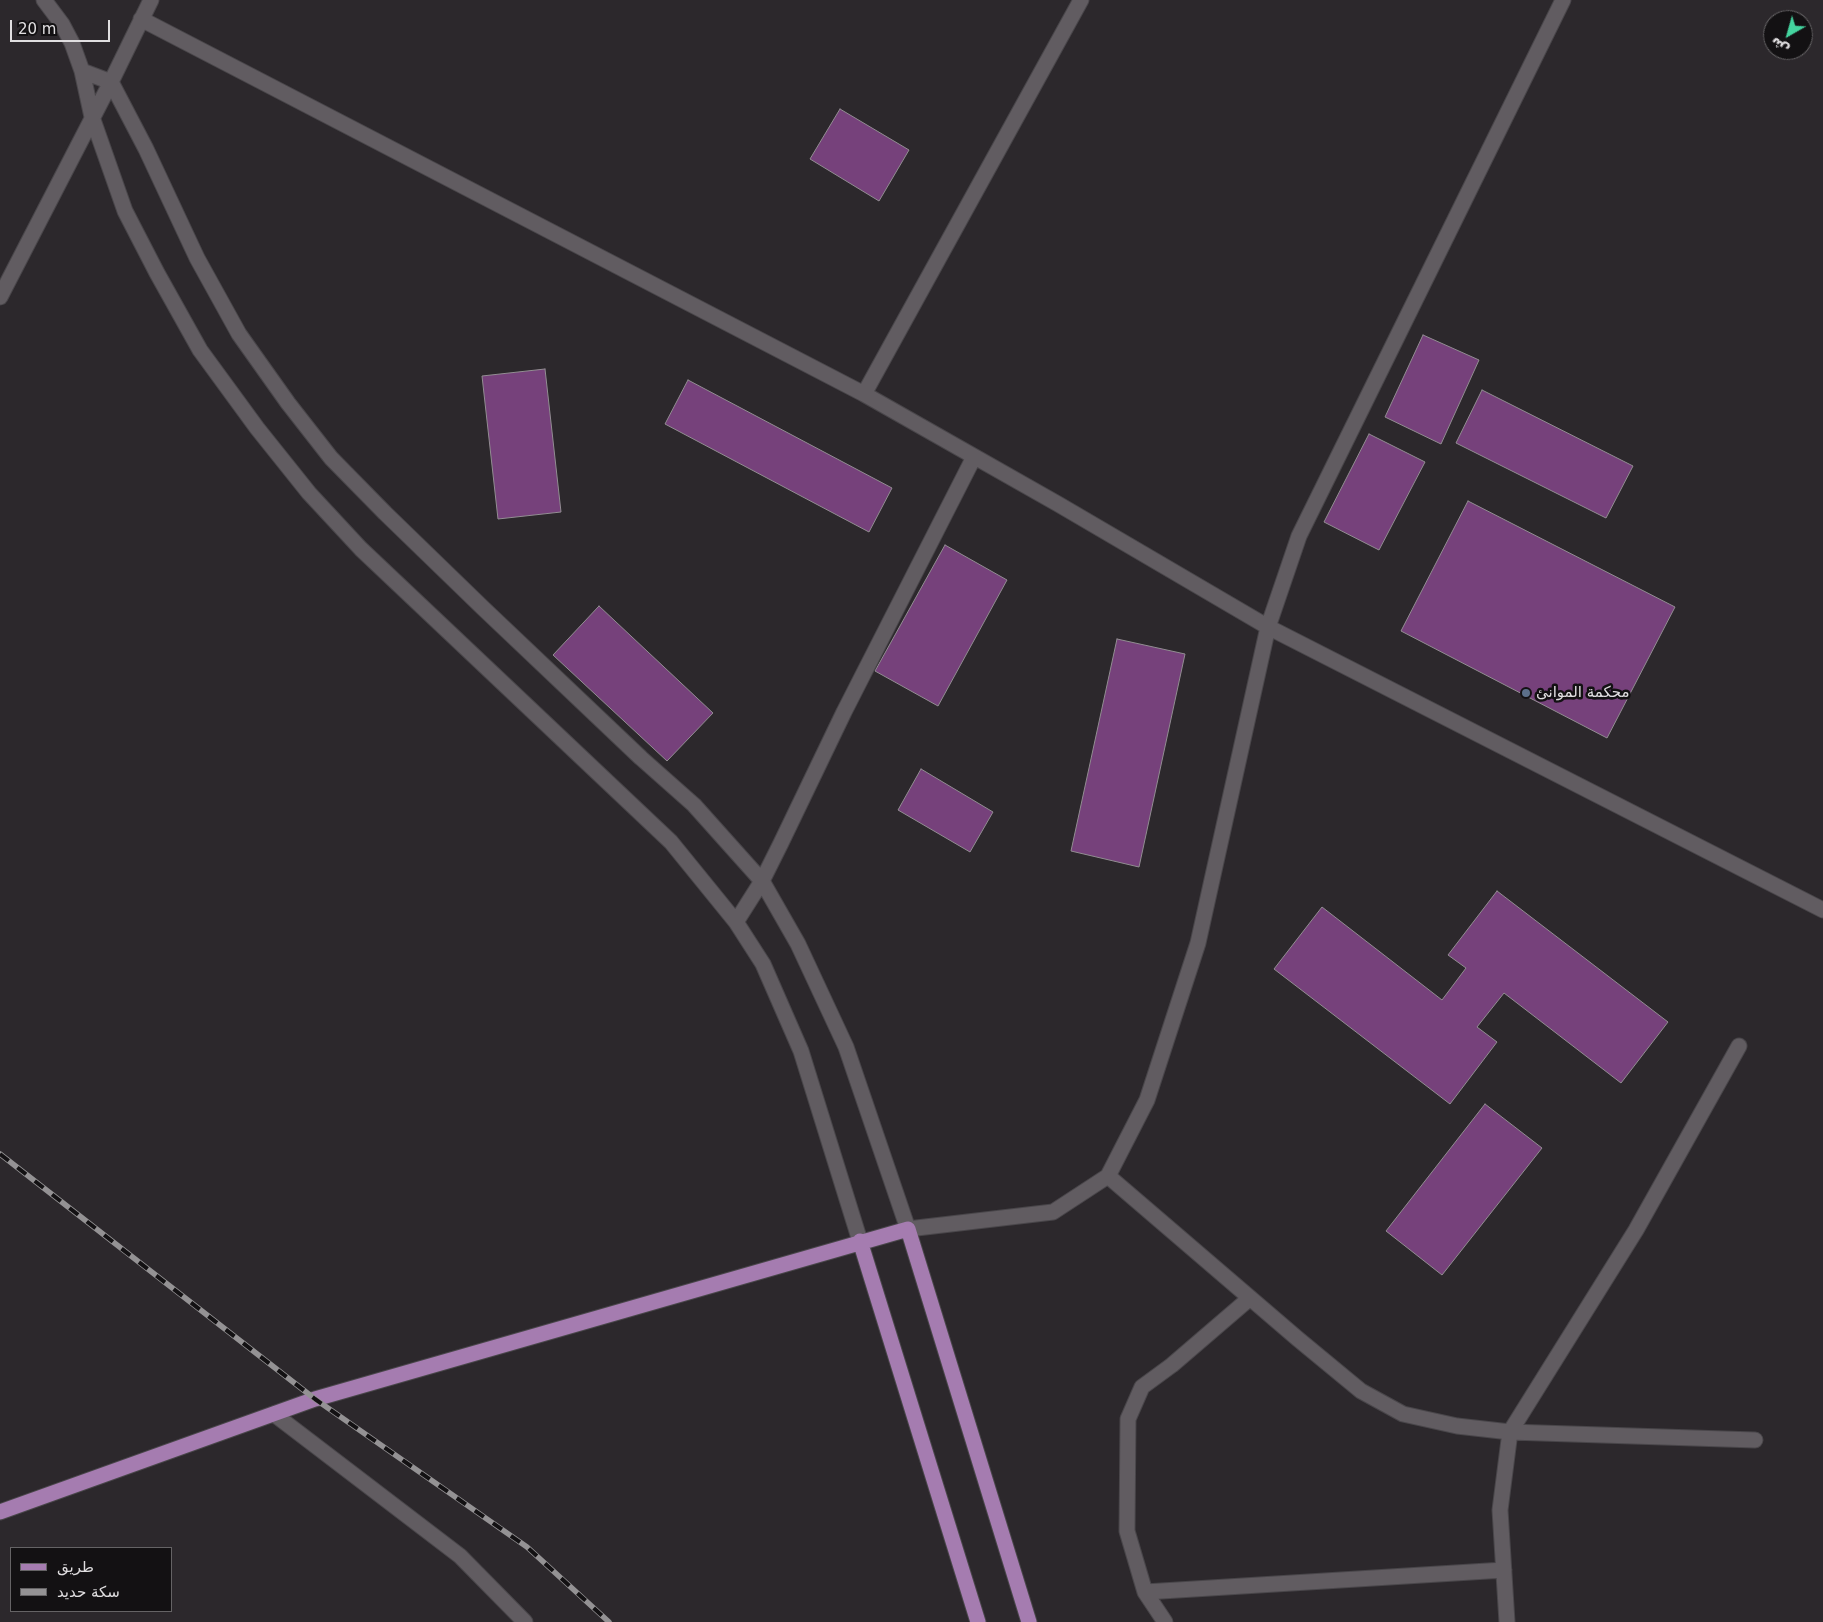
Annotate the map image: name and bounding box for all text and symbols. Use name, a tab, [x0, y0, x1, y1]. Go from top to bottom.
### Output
scale bar	[12, 10, 112, 42]
north arrow	[1763, 10, 1813, 60]
text: 20 m	[18, 20, 56, 38]
text: ش	[1767, 34, 1792, 58]
place label: محكمة الموانئ	[1536, 684, 1629, 702]
marker: محكمة الموانئ	[1520, 687, 1532, 699]
legend	[10, 1547, 172, 1612]
text: طريق	[57, 1558, 94, 1576]
text: سكة حديد	[57, 1583, 120, 1601]

